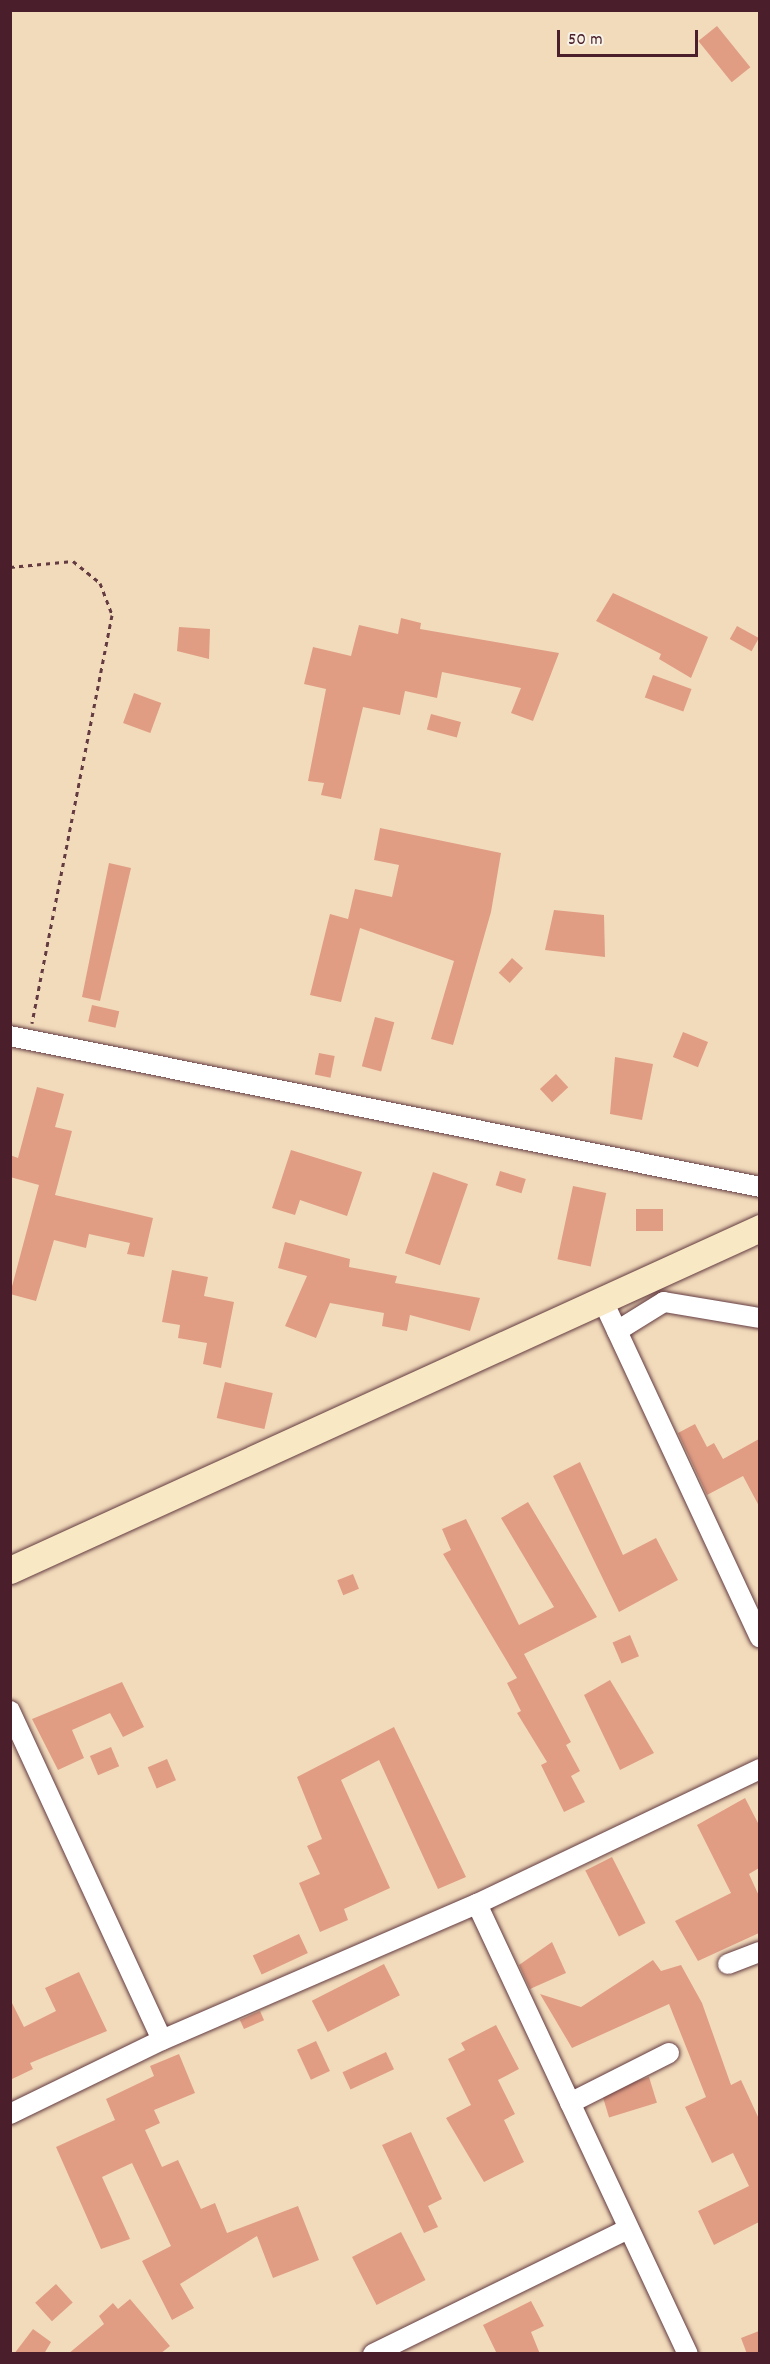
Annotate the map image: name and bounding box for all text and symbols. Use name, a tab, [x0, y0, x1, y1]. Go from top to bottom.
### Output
scale bar	[560, 18, 701, 56]
text: 50 m	[568, 28, 603, 53]

